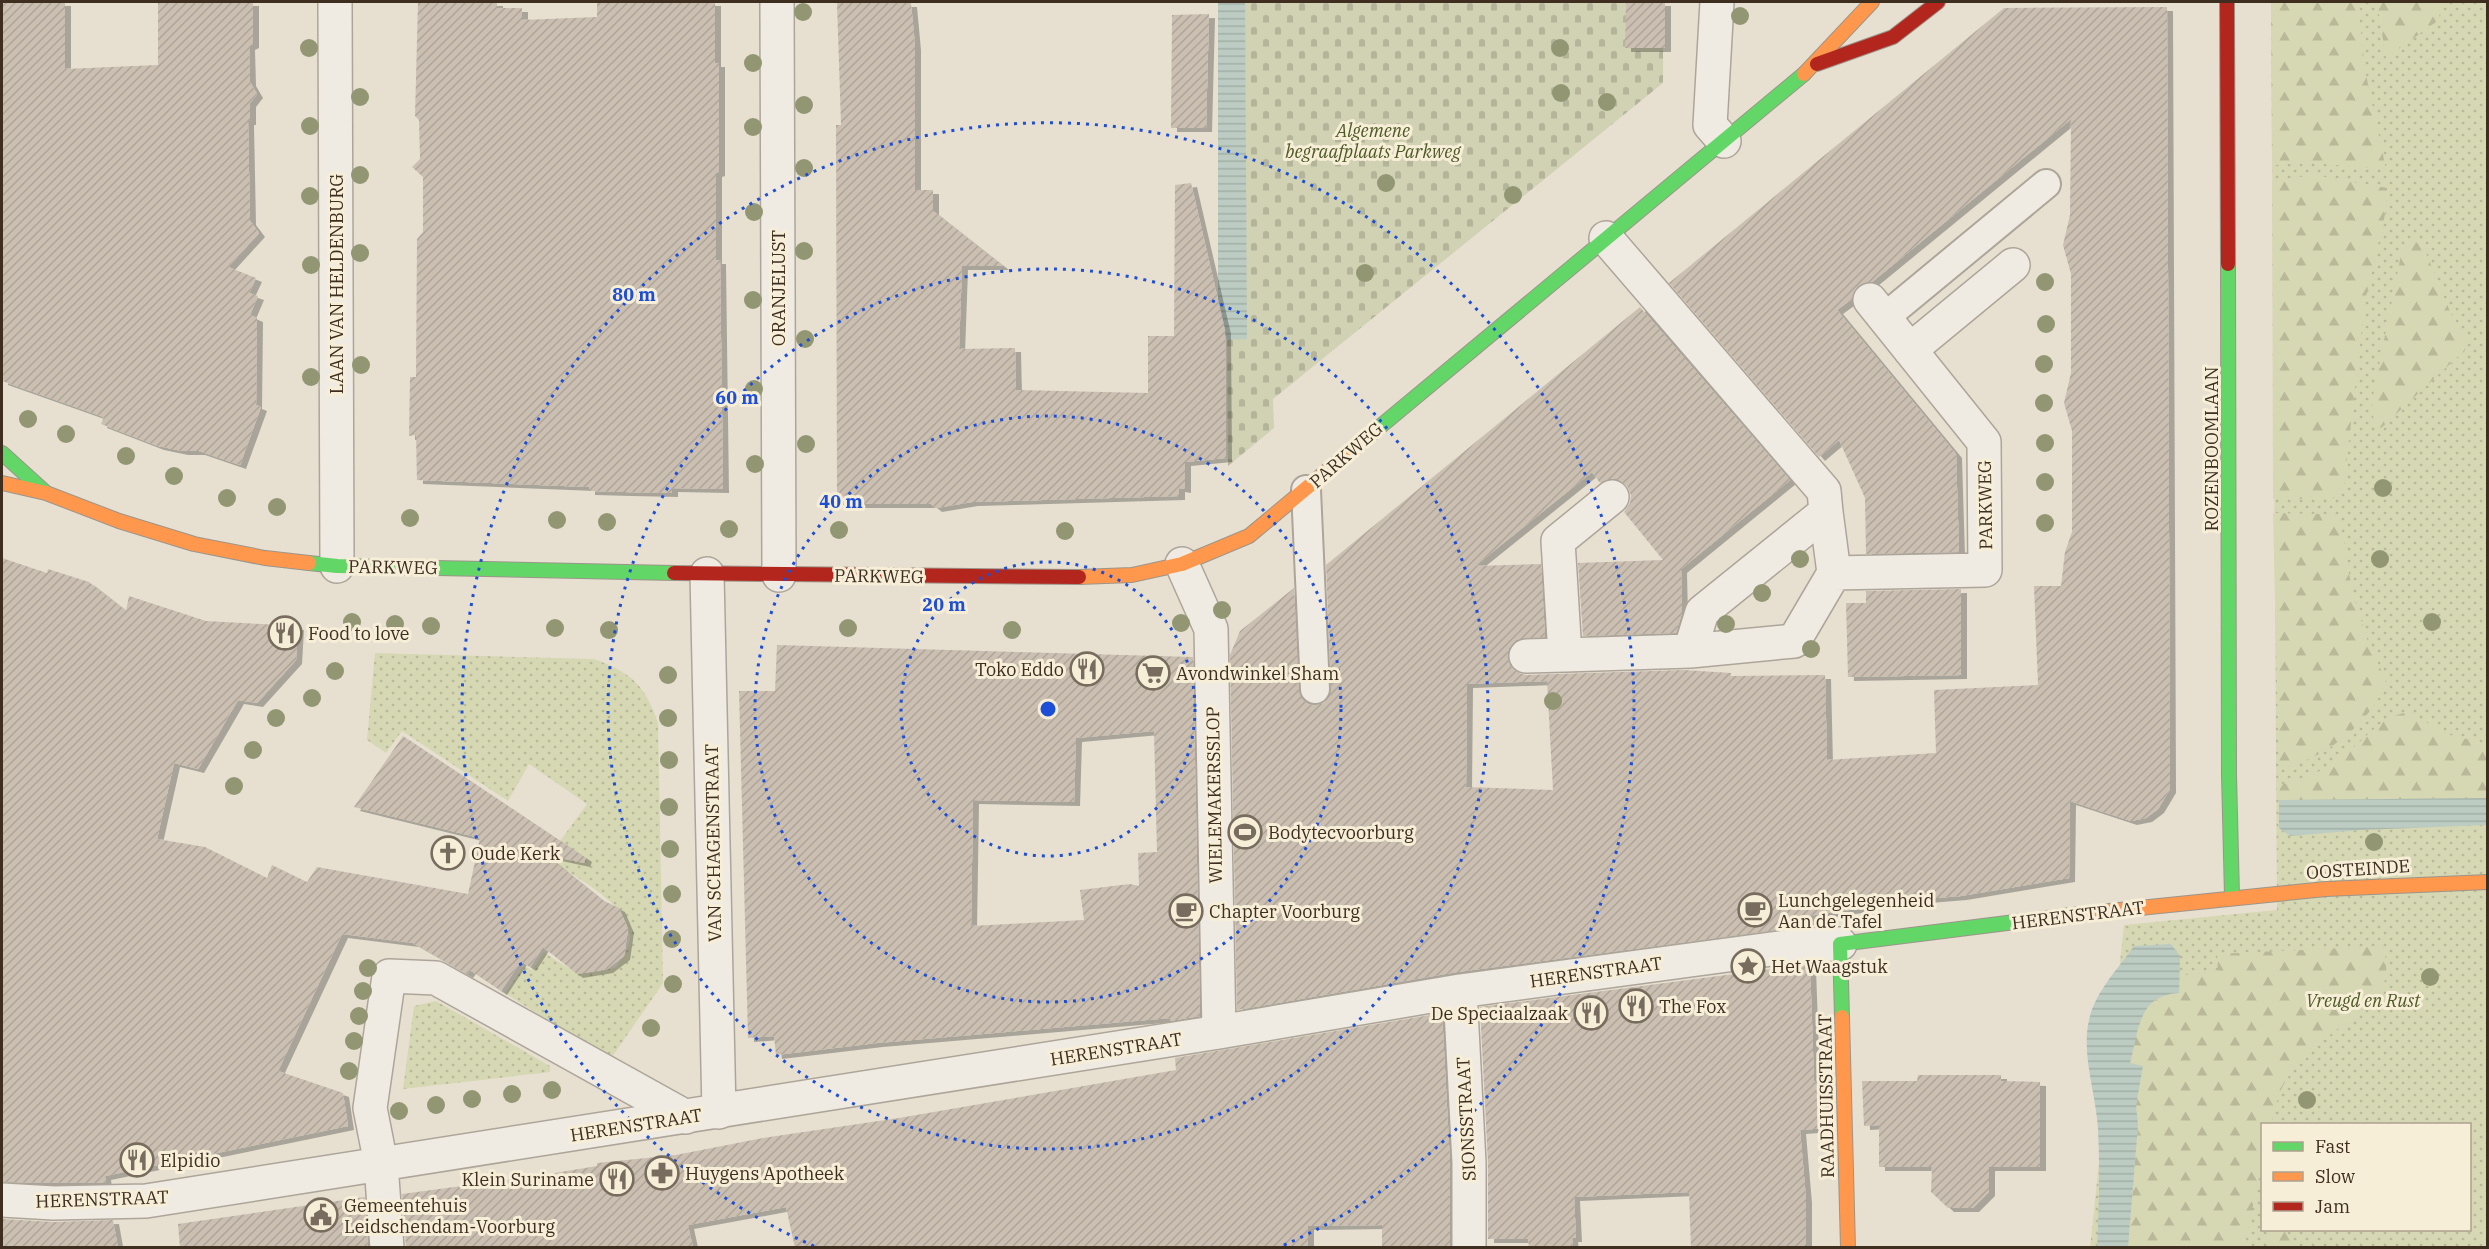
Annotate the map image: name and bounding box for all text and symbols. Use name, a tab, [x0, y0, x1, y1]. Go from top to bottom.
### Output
park label: Algemene begraafplaats Parkweg	[1285, 119, 1461, 163]
street label: LAAN VAN HELDENBURG	[325, 174, 348, 394]
street label: ORANJELUST	[767, 230, 790, 346]
text: 80 m	[612, 283, 656, 306]
street label: ROZENBOOMLAAN	[2200, 366, 2223, 532]
text: 60 m	[715, 386, 759, 409]
street label: PARKWEG	[1305, 417, 1387, 493]
street label: PARKWEG	[1973, 460, 1997, 550]
text: 40 m	[819, 490, 863, 513]
street label: PARKWEG	[348, 555, 438, 579]
street label: PARKWEG	[834, 564, 924, 588]
text: 20 m	[922, 593, 966, 616]
restaurant icon: Food to love	[267, 615, 303, 651]
place label: Food to love	[308, 622, 409, 645]
restaurant icon: Toko Eddo	[1069, 651, 1105, 687]
supermarket icon: Avondwinkel Sham	[1135, 655, 1171, 691]
place label: Toko Eddo	[975, 658, 1064, 681]
place label: Avondwinkel Sham	[1176, 662, 1339, 685]
centre of rings	[1038, 699, 1058, 719]
street label: WIELEMAKERSSLOP	[1201, 706, 1227, 884]
street label: VAN SCHAGENSTRAAT	[700, 743, 726, 942]
sports icon: Bodytecvoorburg	[1227, 814, 1263, 850]
place label: Bodytecvoorburg	[1268, 821, 1414, 844]
church icon: Oude Kerk	[430, 835, 466, 871]
place label: Oude Kerk	[471, 842, 561, 865]
street label: OOSTEINDE	[2305, 854, 2411, 884]
place label: Lunchgelegenheid Aan de Tafel	[1778, 889, 1934, 933]
cafe icon: Lunchgelegenheid Aan de Tafel	[1737, 892, 1773, 928]
cafe icon: Chapter Voorburg	[1168, 893, 1204, 929]
street label: HERENSTRAAT	[2010, 895, 2146, 935]
place label: Chapter Voorburg	[1209, 900, 1360, 923]
place icon: Het Waagstuk	[1730, 948, 1766, 984]
street label: HERENSTRAAT	[1528, 951, 1664, 993]
place label: Het Waagstuk	[1771, 955, 1888, 978]
restaurant icon: The Fox	[1618, 988, 1654, 1024]
park label: Vreugd en Rust	[2306, 989, 2421, 1012]
restaurant icon: De Speciaalzaak	[1573, 995, 1609, 1031]
place label: The Fox	[1659, 995, 1726, 1018]
place label: De Speciaalzaak	[1431, 1002, 1568, 1025]
street label: RAADHUISSTRAAT	[1813, 1013, 1839, 1178]
street label: HERENSTRAAT	[1048, 1027, 1184, 1071]
street label: SIONSSTRAAT	[1451, 1056, 1481, 1182]
street label: HERENSTRAAT	[568, 1103, 704, 1147]
legend	[2261, 1123, 2471, 1231]
text: Fast	[2315, 1135, 2350, 1158]
restaurant icon: Elpidio	[119, 1142, 155, 1178]
place label: Elpidio	[160, 1149, 220, 1172]
pharmacy icon: Huygens Apotheek	[644, 1155, 680, 1191]
restaurant icon: Klein Suriname	[599, 1161, 635, 1197]
place label: Huygens Apotheek	[685, 1162, 845, 1185]
text: Slow	[2315, 1165, 2355, 1188]
place label: Klein Suriname	[461, 1168, 594, 1191]
street label: HERENSTRAAT	[35, 1185, 169, 1213]
place label: Gemeentehuis Leidschendam-Voorburg	[344, 1194, 555, 1238]
text: Jam	[2315, 1195, 2350, 1218]
public building icon: Gemeentehuis Leidschendam-Voorburg	[303, 1197, 339, 1233]

